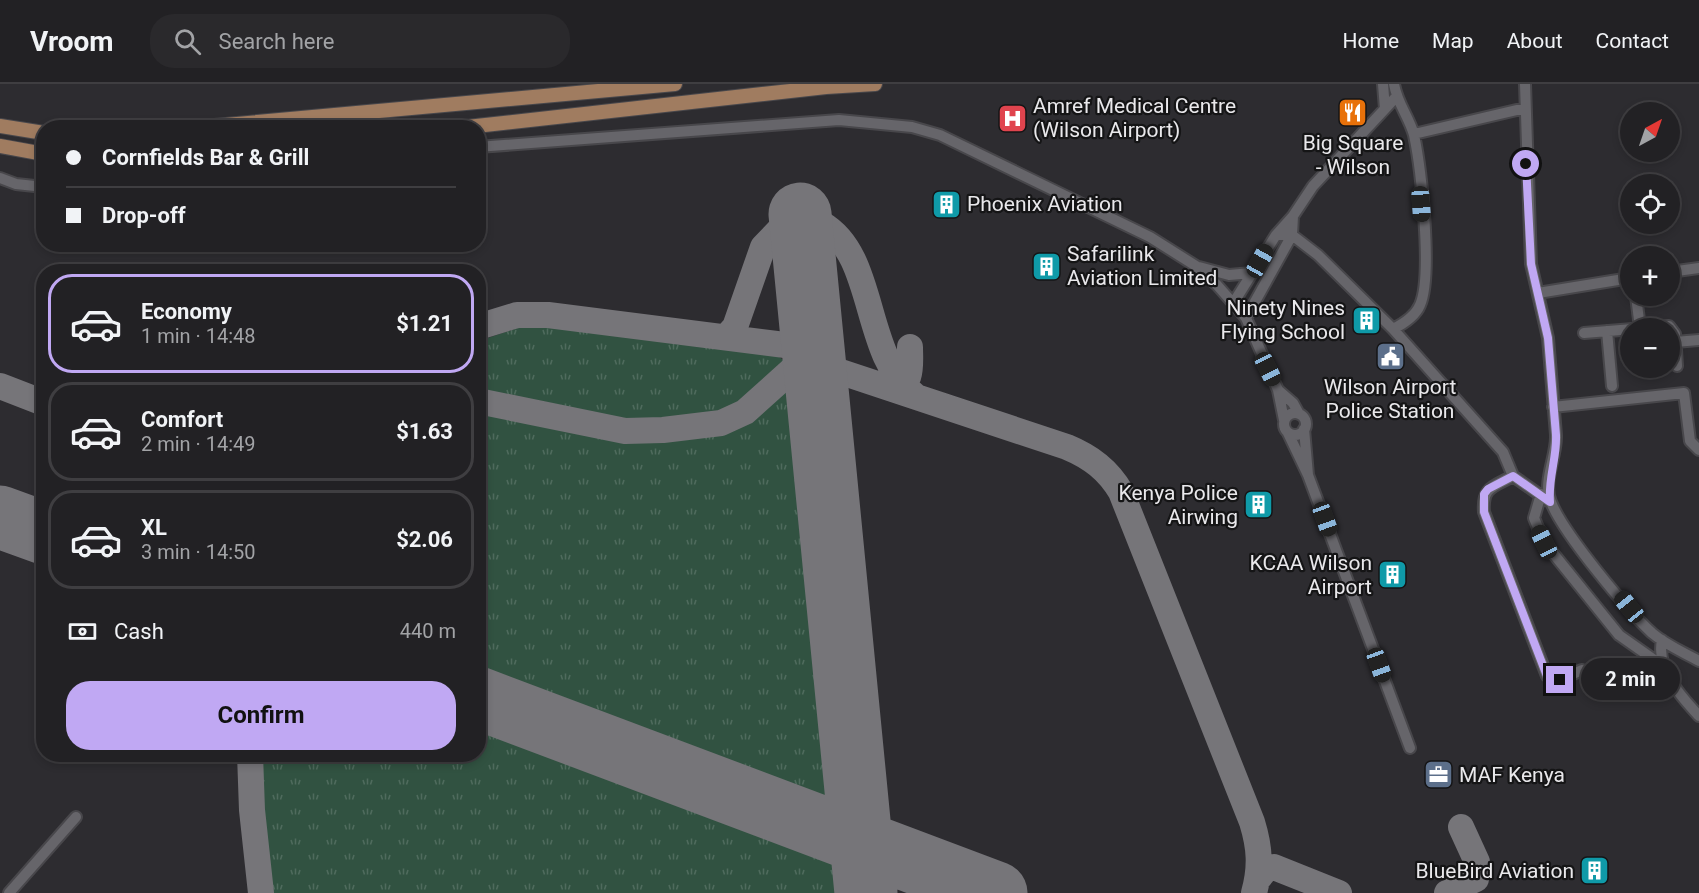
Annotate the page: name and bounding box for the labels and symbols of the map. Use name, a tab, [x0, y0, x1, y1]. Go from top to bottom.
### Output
place label: Amref Medical Centre (Wilson Airport)	[1033, 94, 1236, 142]
restaurant icon: Big Square - Wilson	[1337, 96, 1369, 128]
hospital icon: Amref Medical Centre (Wilson Airport)	[996, 102, 1028, 134]
north arrow	[1620, 102, 1680, 162]
place label: Big Square - Wilson	[1303, 131, 1403, 179]
route start	[1512, 150, 1539, 177]
car	[1411, 185, 1431, 223]
building icon: Phoenix Aviation	[930, 188, 962, 220]
place label: Phoenix Aviation	[967, 192, 1123, 216]
car	[1243, 241, 1277, 281]
place label: Safarilink Aviation Limited	[1067, 242, 1217, 290]
building icon: Safarilink Aviation Limited	[1030, 250, 1062, 282]
place label: Ninety Nines Flying School	[1221, 296, 1345, 344]
building icon: Ninety Nines Flying School	[1350, 304, 1382, 336]
public building icon: Wilson Airport Police Station	[1374, 340, 1406, 372]
car	[1252, 349, 1284, 389]
place label: Wilson Airport Police Station	[1324, 375, 1456, 423]
place label: Kenya Police Airwing	[1119, 481, 1238, 529]
building icon: Kenya Police Airwing	[1243, 489, 1275, 521]
car	[1310, 499, 1340, 539]
car	[1528, 522, 1560, 562]
place label: KCAA Wilson Airport	[1250, 551, 1372, 599]
building icon: KCAA Wilson Airport	[1377, 559, 1409, 591]
car	[1611, 587, 1647, 627]
car	[1364, 645, 1394, 685]
callout: 2 min	[1581, 659, 1680, 701]
route end	[1546, 666, 1573, 693]
office icon: MAF Kenya	[1422, 759, 1454, 791]
place label: MAF Kenya	[1459, 763, 1565, 787]
building icon: BlueBird Aviation	[1579, 855, 1611, 887]
place label: BlueBird Aviation	[1415, 859, 1574, 883]

